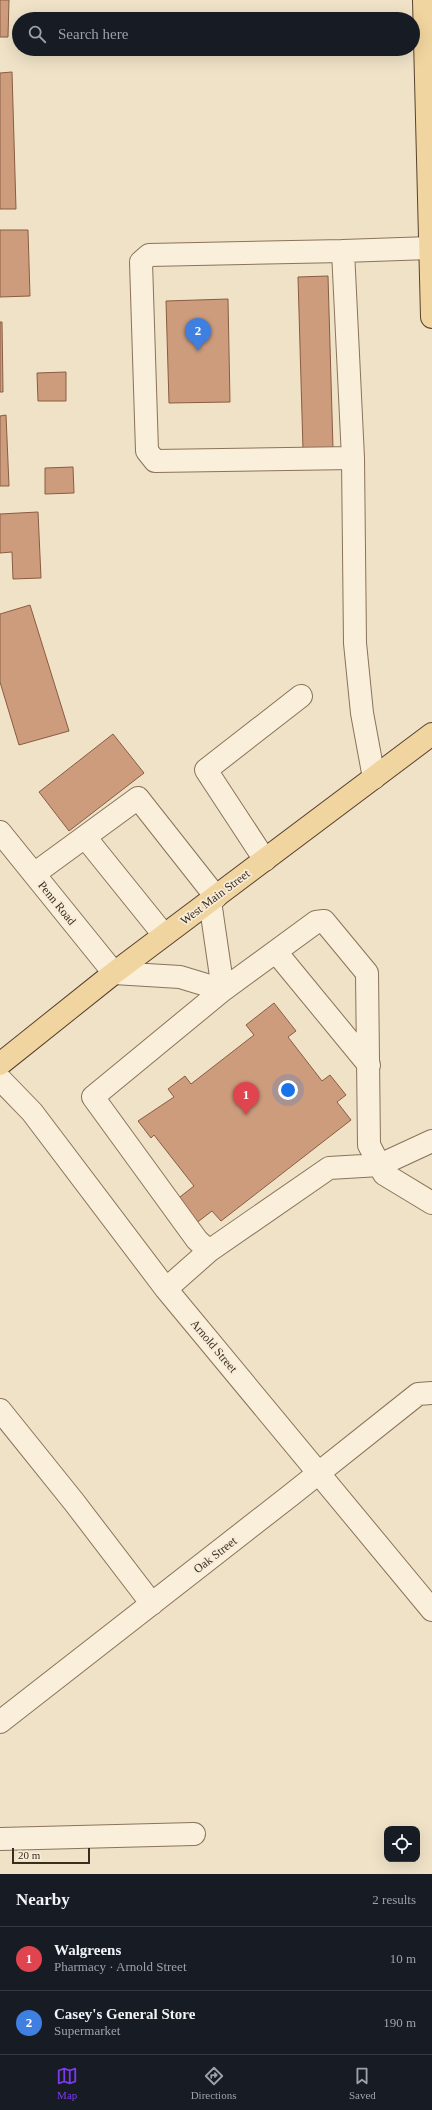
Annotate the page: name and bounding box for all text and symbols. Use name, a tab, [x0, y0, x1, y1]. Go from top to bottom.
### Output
search box	[12, 12, 420, 56]
icon: search	[26, 23, 48, 45]
text: Search here	[58, 26, 128, 42]
pin: 2	[185, 318, 211, 351]
street label: West Main Street	[178, 866, 253, 928]
street label: Penn Road	[35, 878, 79, 928]
your location	[278, 1080, 298, 1100]
pin: 1	[233, 1082, 259, 1115]
street label: Arnold Street	[188, 1317, 241, 1376]
street label: Oak Street	[191, 1533, 240, 1576]
map controls	[384, 1826, 420, 1862]
button: locate	[384, 1826, 420, 1862]
scale bar	[12, 1846, 90, 1865]
text: 20 m	[18, 1849, 40, 1861]
text: Nearby	[16, 1890, 70, 1909]
text: 2 results	[372, 1892, 416, 1907]
text: Walgreens	[54, 1942, 121, 1958]
text: 1	[26, 1951, 32, 1966]
text: 10 m	[390, 1951, 416, 1966]
text: Pharmacy · Arnold Street	[54, 1959, 187, 1974]
text: Casey's General Store	[54, 2006, 195, 2022]
text: 2	[26, 2015, 32, 2030]
text: 190 m	[383, 2015, 416, 2030]
text: Supermarket	[54, 2023, 120, 2038]
tab: Map	[56, 2065, 78, 2101]
tab: Directions	[191, 2065, 236, 2101]
tab: Saved	[349, 2065, 376, 2101]

